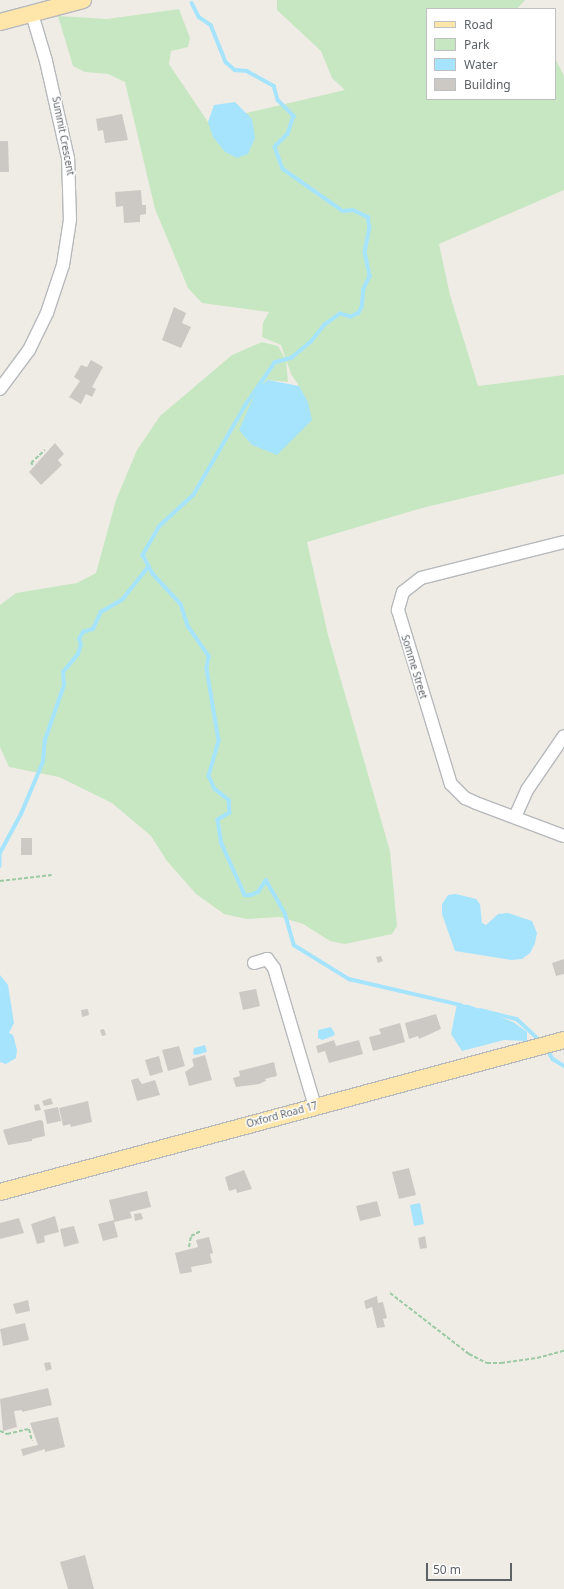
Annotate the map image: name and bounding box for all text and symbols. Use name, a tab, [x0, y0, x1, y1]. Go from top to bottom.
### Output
legend	[426, 8, 556, 100]
text: Road	[464, 16, 493, 33]
text: Park	[464, 36, 489, 53]
text: Water	[464, 56, 498, 73]
text: Building	[464, 76, 511, 93]
street label: Summit Crescent	[49, 96, 77, 176]
street label: Somme Street	[399, 633, 429, 701]
street label: Oxford Road 17	[245, 1100, 319, 1130]
scale bar	[428, 1555, 514, 1581]
text: 50 m	[433, 1561, 461, 1578]

